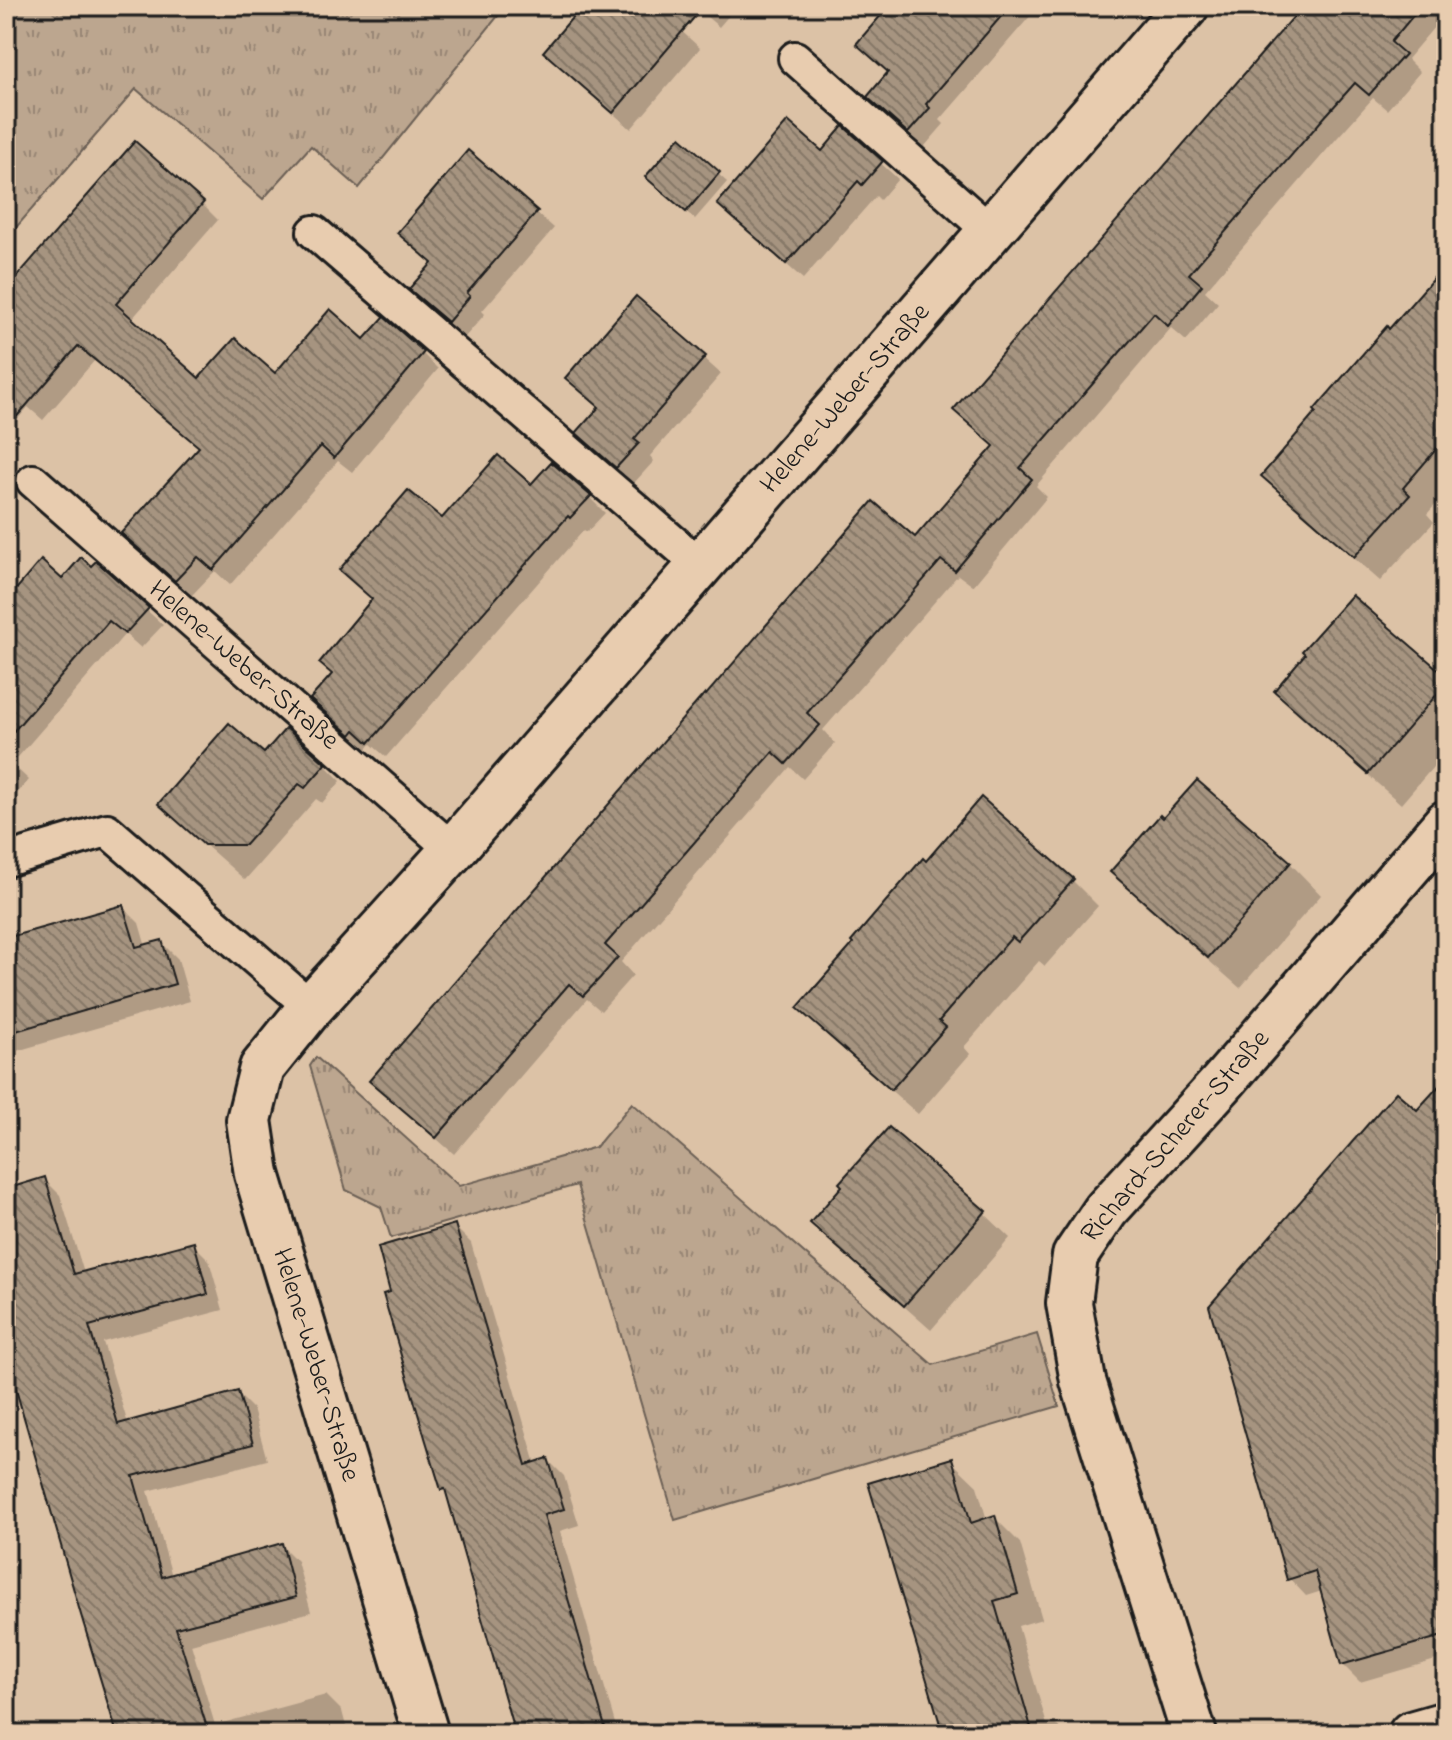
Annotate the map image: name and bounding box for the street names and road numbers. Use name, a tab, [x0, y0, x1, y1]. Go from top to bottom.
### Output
street label: Helene-Weber-Straße	[751, 294, 941, 504]
street label: Helene-Weber-Straße	[138, 571, 348, 761]
street label: Richard-Scherer-Straße	[1072, 1021, 1281, 1253]
street label: Helene-Weber-Straße	[260, 1243, 370, 1487]

